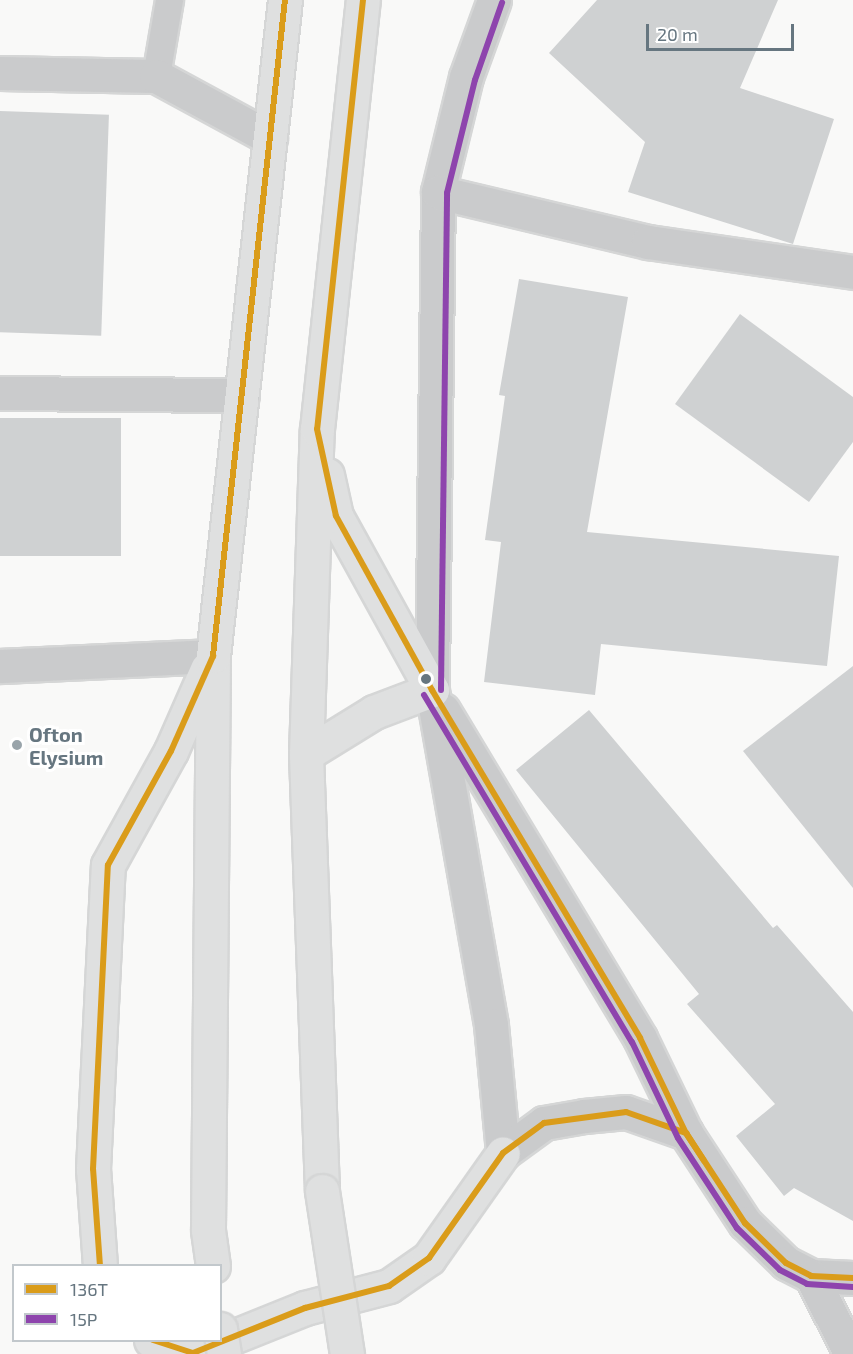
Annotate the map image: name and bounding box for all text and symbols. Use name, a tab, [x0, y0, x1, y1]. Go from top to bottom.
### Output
scale bar	[649, 12, 798, 50]
text: 20 m	[657, 23, 698, 45]
unlabelled marker	[420, 673, 432, 685]
place label: Ofton Elysium	[29, 722, 103, 769]
marker: Ofton Elysium	[10, 738, 24, 752]
legend	[12, 1264, 222, 1342]
text: 136T	[70, 1278, 108, 1300]
text: 15P	[70, 1308, 97, 1330]

